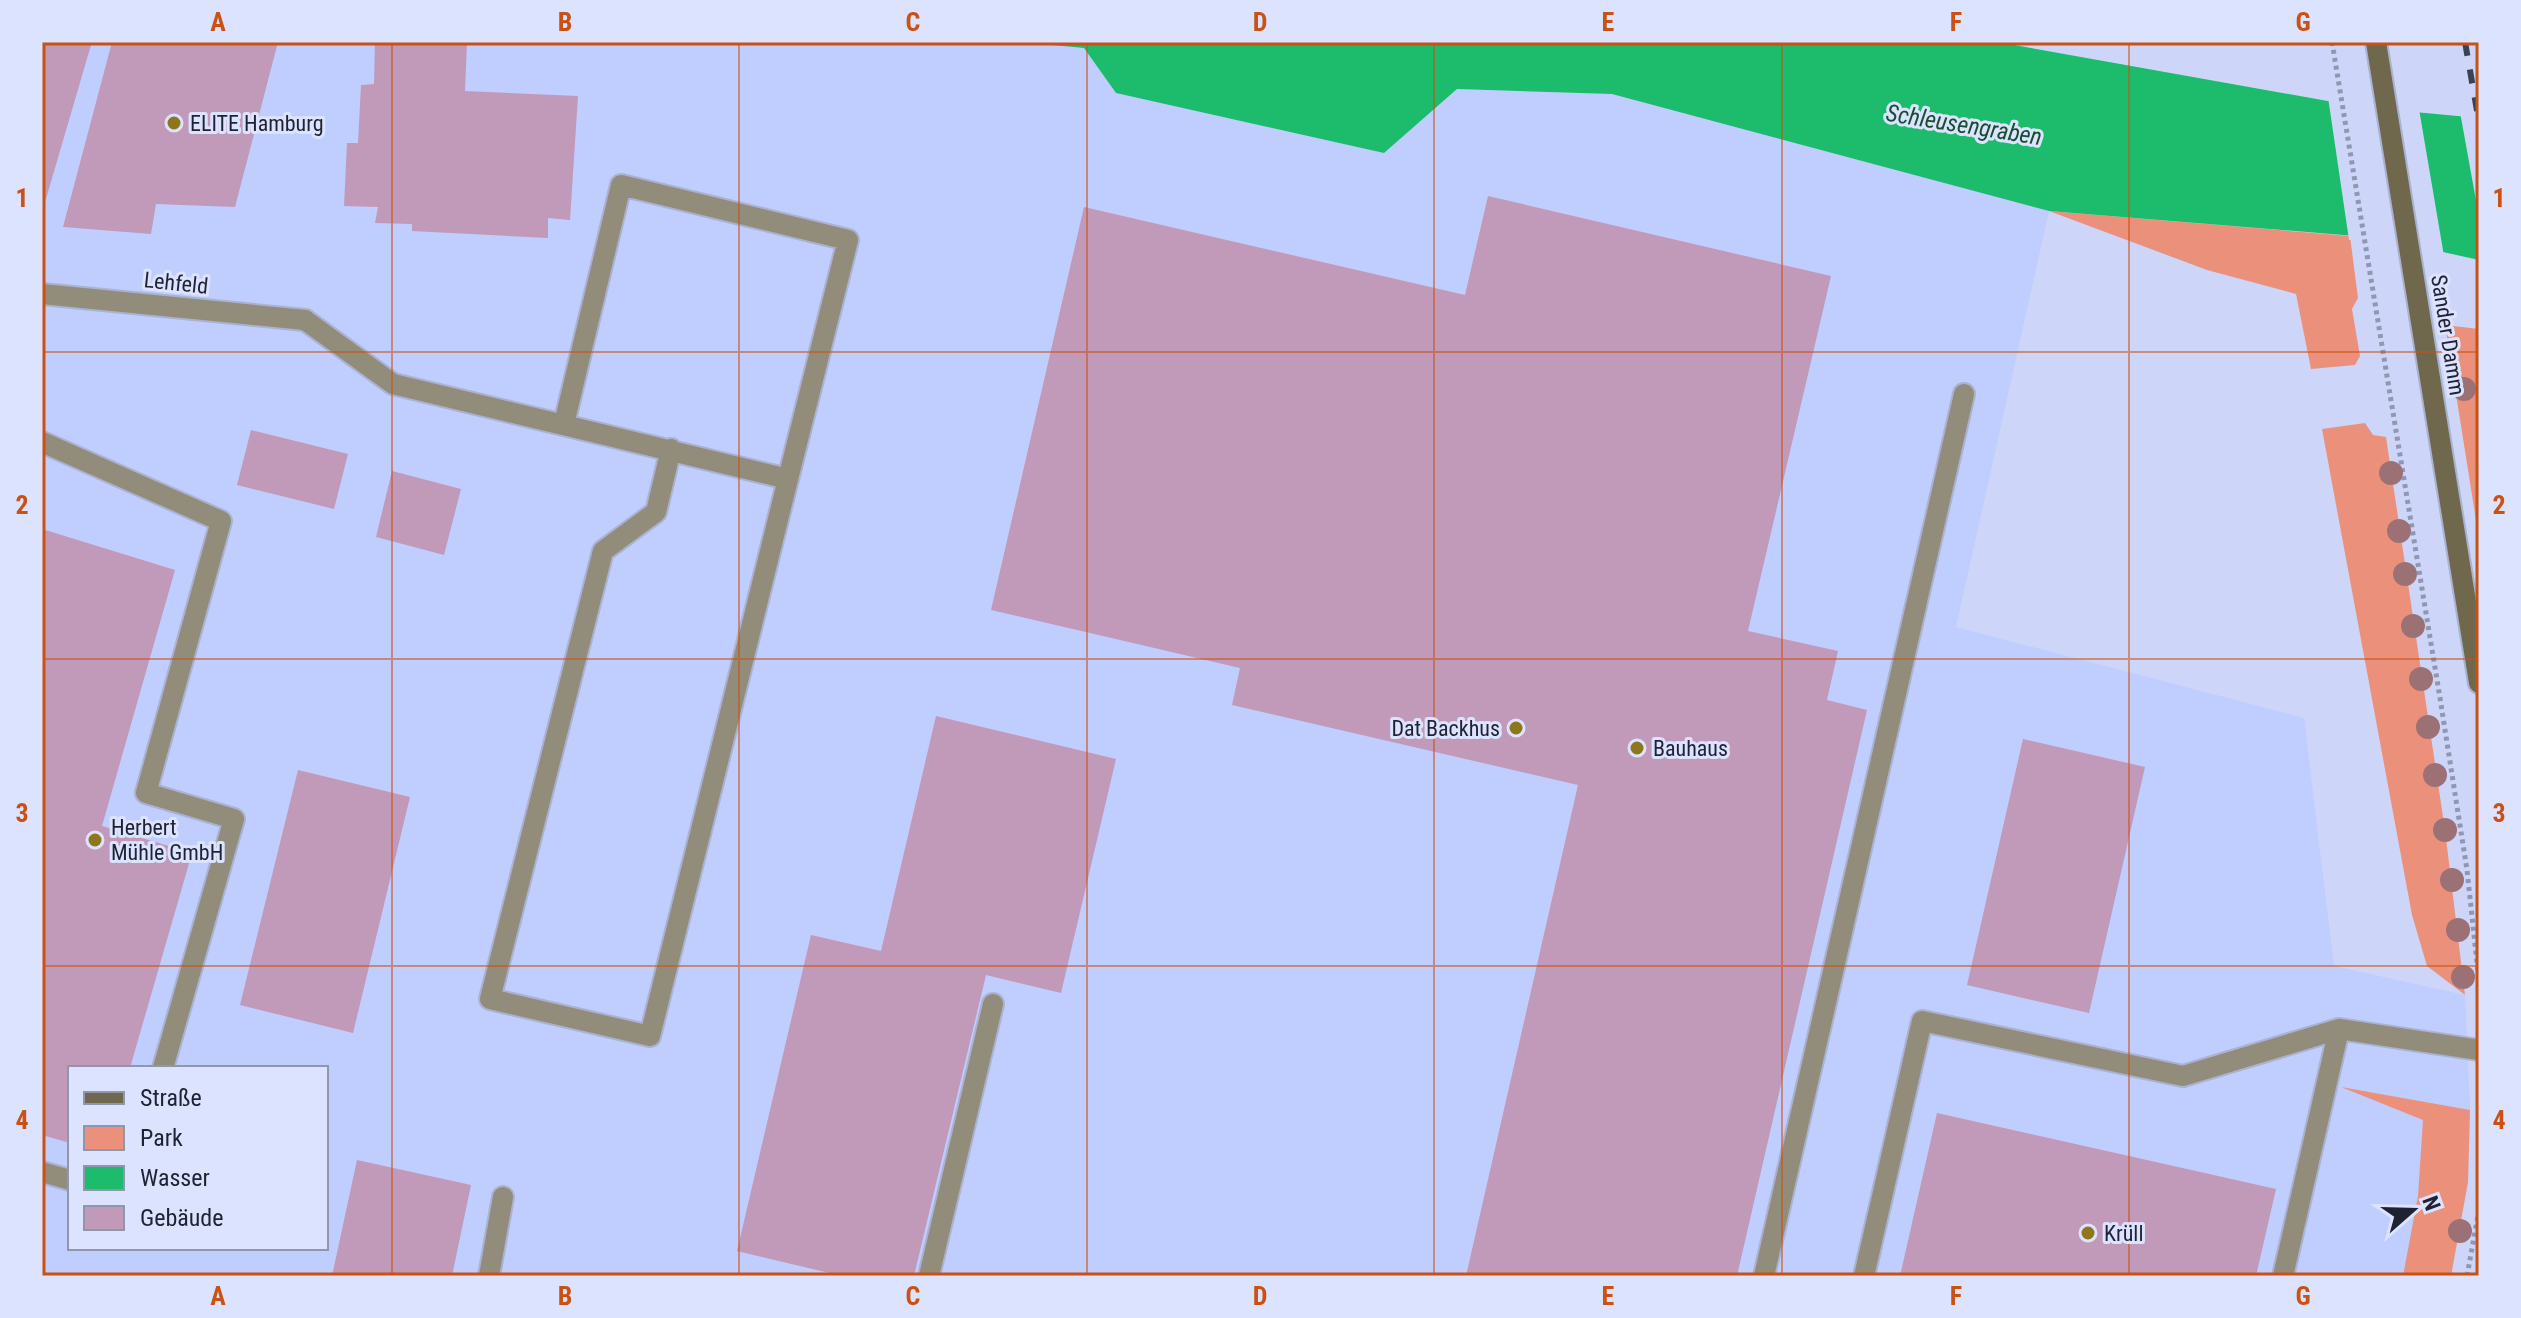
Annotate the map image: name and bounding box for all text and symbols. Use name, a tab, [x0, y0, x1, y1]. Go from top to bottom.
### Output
text: A	[210, 7, 226, 37]
text: B	[558, 7, 572, 37]
text: C	[906, 7, 921, 37]
text: D	[1253, 7, 1267, 37]
text: E	[1602, 7, 1615, 37]
text: F	[1950, 7, 1962, 37]
text: G	[2295, 7, 2311, 37]
water label: Schleusengraben	[1884, 99, 2044, 151]
place label: ELITE Hamburg	[190, 111, 324, 136]
marker: ELITE Hamburg	[165, 114, 183, 132]
text: 1	[15, 183, 29, 213]
text: 1	[2492, 183, 2506, 213]
street label: Lehfeld	[143, 267, 209, 299]
street label: Sander Damm	[2426, 273, 2470, 397]
text: 2	[15, 490, 29, 520]
text: 2	[2492, 490, 2506, 520]
place label: Dat Backhus	[1391, 716, 1500, 741]
marker: Dat Backhus	[1507, 719, 1525, 737]
place label: Bauhaus	[1653, 736, 1728, 761]
marker: Bauhaus	[1628, 739, 1646, 757]
text: 3	[15, 798, 29, 828]
text: 3	[2492, 798, 2506, 828]
place label: Herbert Mühle GmbH	[111, 815, 223, 865]
marker: Herbert Mühle GmbH	[86, 831, 104, 849]
legend	[68, 1066, 328, 1250]
text: Straße	[140, 1084, 202, 1112]
text: 4	[15, 1105, 29, 1135]
text: 4	[2492, 1105, 2506, 1135]
text: Park	[140, 1124, 183, 1152]
text: Wasser	[140, 1164, 210, 1192]
north arrow	[2373, 1170, 2453, 1250]
text: N	[2417, 1193, 2445, 1214]
text: Gebäude	[140, 1204, 224, 1232]
place label: Krüll	[2104, 1221, 2143, 1246]
marker: Krüll	[2079, 1224, 2097, 1242]
text: A	[210, 1281, 226, 1311]
text: B	[558, 1281, 572, 1311]
text: C	[906, 1281, 921, 1311]
text: D	[1253, 1281, 1267, 1311]
text: E	[1602, 1281, 1615, 1311]
text: F	[1950, 1281, 1962, 1311]
text: G	[2295, 1281, 2311, 1311]

